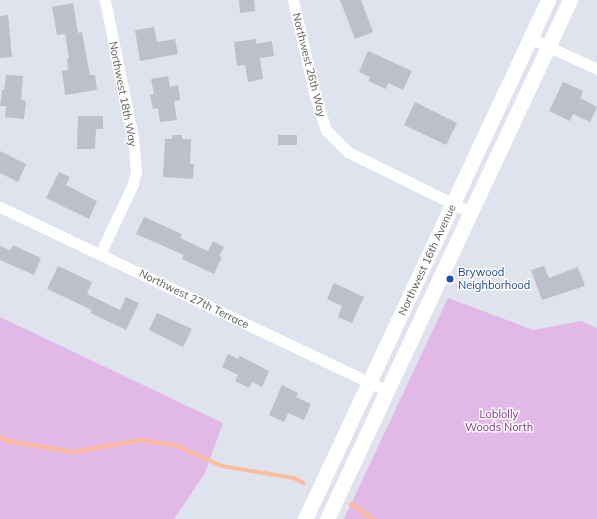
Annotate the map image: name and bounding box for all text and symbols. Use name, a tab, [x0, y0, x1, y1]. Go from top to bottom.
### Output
street label: Northwest 26th Way	[290, 12, 328, 118]
street label: Northwest 18th Way	[106, 40, 140, 148]
street label: Northwest 16th Avenue	[395, 202, 459, 318]
place label: Brywood Neighborhood	[458, 266, 530, 292]
street label: Northwest 27th Terrace	[137, 267, 251, 331]
marker: Brywood Neighborhood	[445, 274, 455, 284]
park label: Loblolly Woods North	[465, 408, 533, 434]

